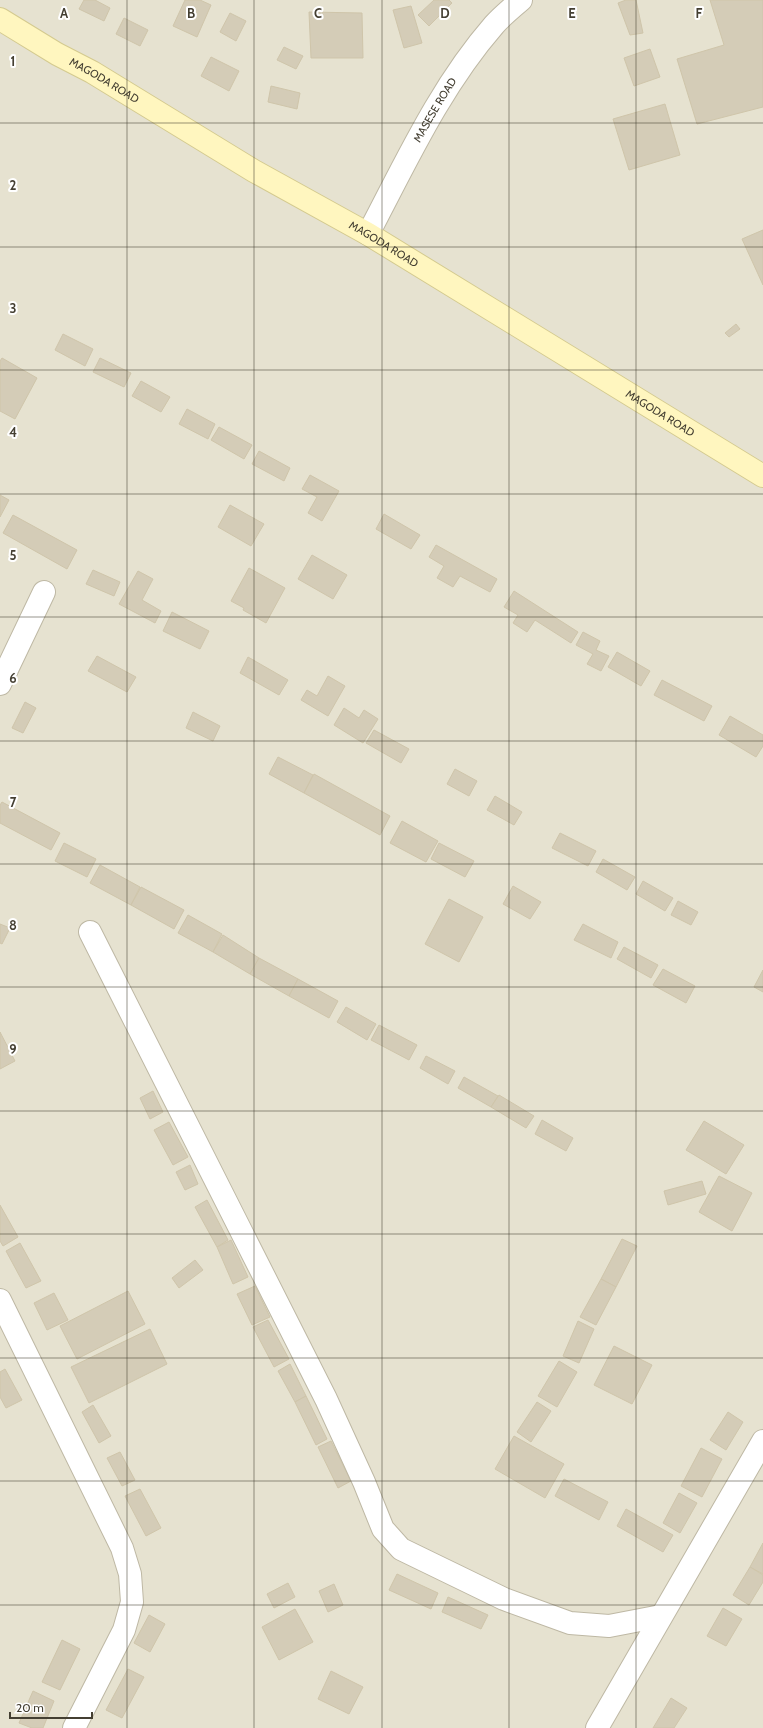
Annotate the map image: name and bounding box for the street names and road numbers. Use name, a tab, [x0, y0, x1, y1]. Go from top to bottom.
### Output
street label: MAGODA ROAD	[67, 55, 142, 106]
street label: MASESE ROAD	[410, 75, 459, 145]
street label: MAGODA ROAD	[347, 218, 421, 270]
street label: MAGODA ROAD	[623, 387, 697, 439]

